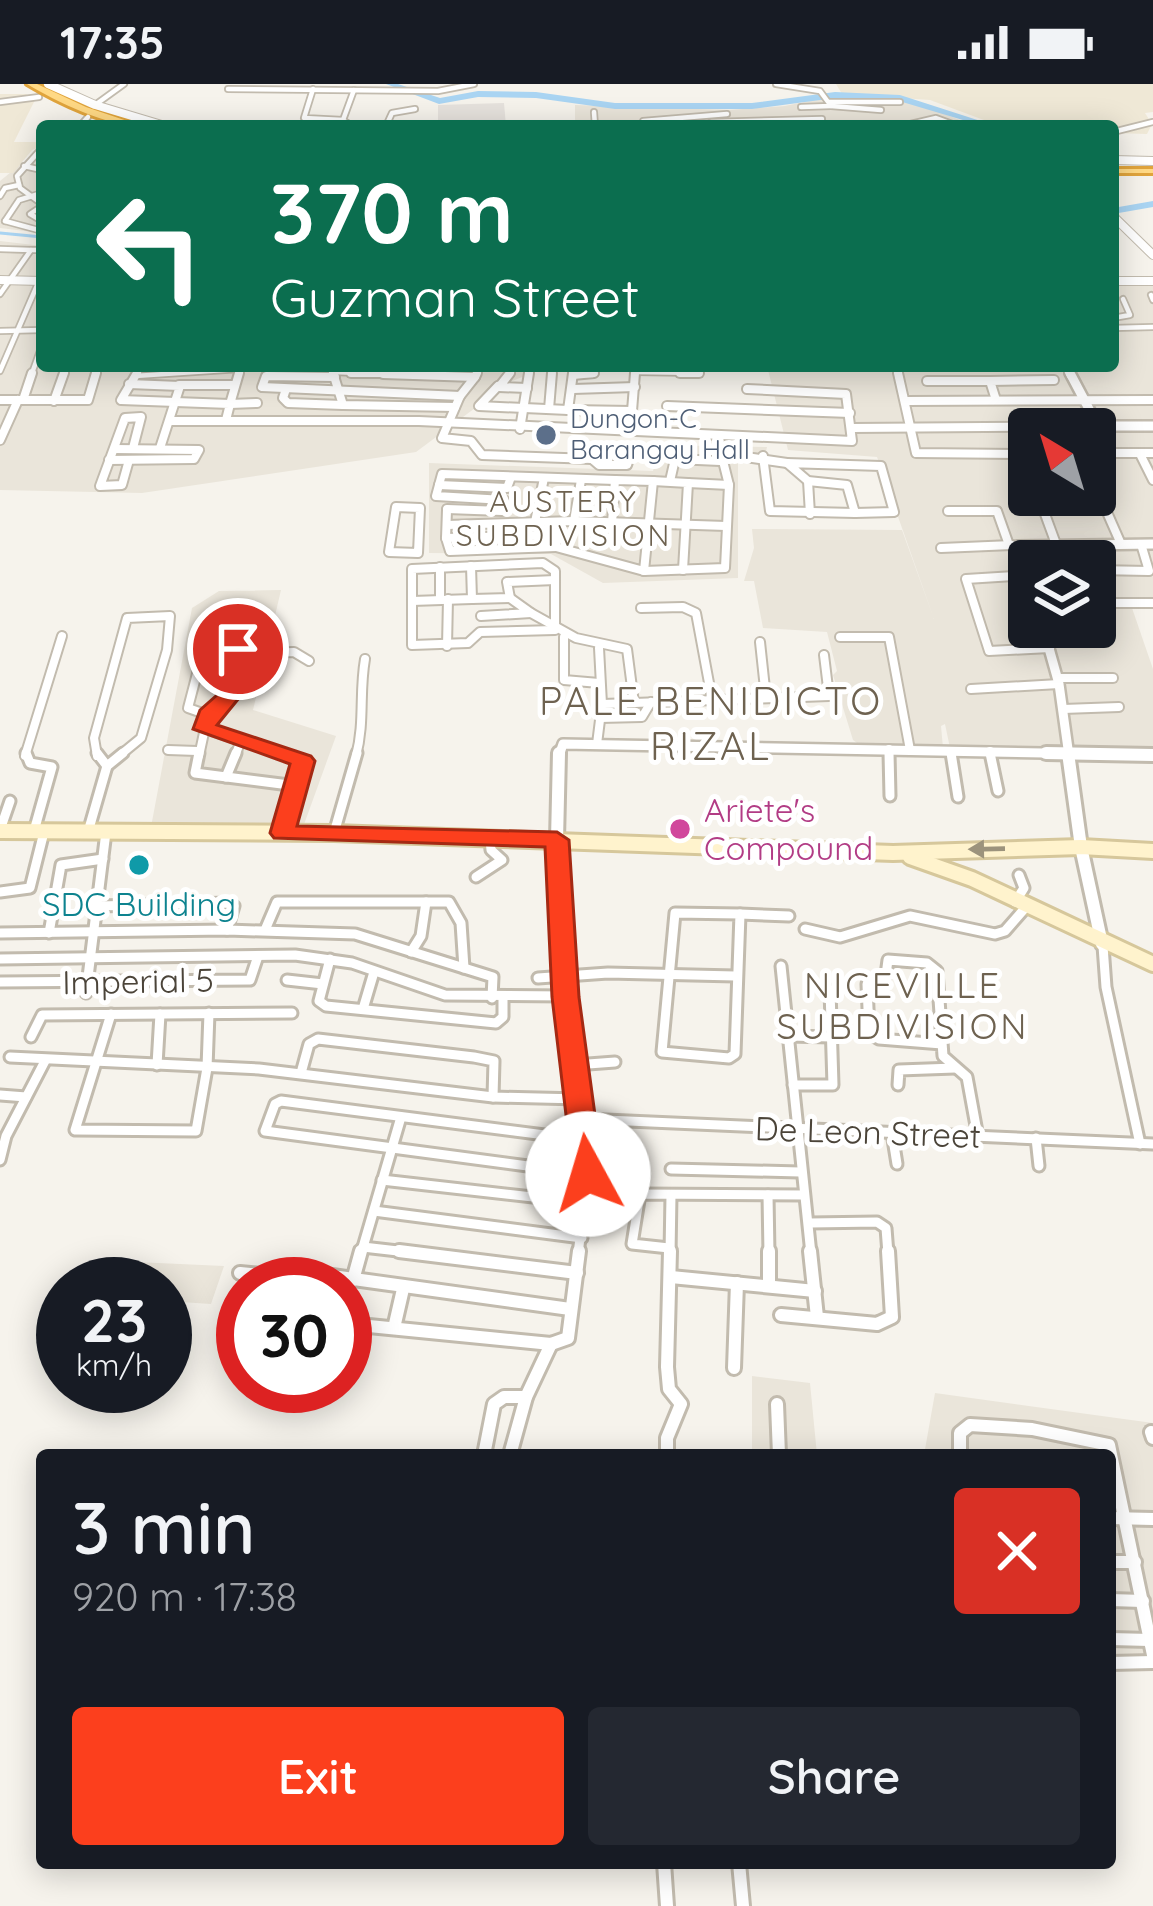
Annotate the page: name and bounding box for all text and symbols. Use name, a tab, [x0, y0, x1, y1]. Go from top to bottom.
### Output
text: 17:35	[60, 14, 165, 70]
text: 370 m	[270, 159, 514, 264]
icon: left	[72, 168, 228, 324]
text: Guzman Street	[270, 263, 640, 331]
place label: Dungon-C Barangay Hall	[570, 401, 750, 466]
north arrow	[1008, 408, 1116, 516]
map controls	[1008, 408, 1116, 648]
marker: Dungon-C Barangay Hall	[533, 422, 559, 448]
district label: AUSTERY SUBDIVISION	[456, 482, 672, 554]
button: layers	[1008, 540, 1116, 648]
pin	[187, 598, 289, 700]
icon: arrive	[205, 616, 271, 682]
district label: PALE BENIDICTO RIZAL	[539, 676, 883, 770]
place label: Ariete's Compound	[704, 789, 873, 868]
marker: Ariete's Compound	[667, 816, 693, 842]
one-way arrow	[967, 839, 1005, 858]
marker: SDC Building	[126, 852, 152, 878]
place label: SDC Building	[42, 883, 236, 924]
street label: Imperial 5	[62, 959, 214, 1002]
district label: NICEVILLE SUBDIVISION	[776, 962, 1030, 1048]
street label: De Leon Street	[754, 1107, 982, 1156]
position arrow	[525, 1111, 651, 1237]
speed limit sign: 30	[216, 1257, 372, 1413]
text: 23	[81, 1282, 147, 1357]
text: km/h	[76, 1346, 152, 1384]
text: 3 min	[72, 1482, 256, 1572]
button: close	[954, 1488, 1080, 1614]
text: 920 m · 17:38	[72, 1572, 297, 1621]
button: Exit	[72, 1707, 564, 1845]
button: Share	[588, 1707, 1080, 1845]

